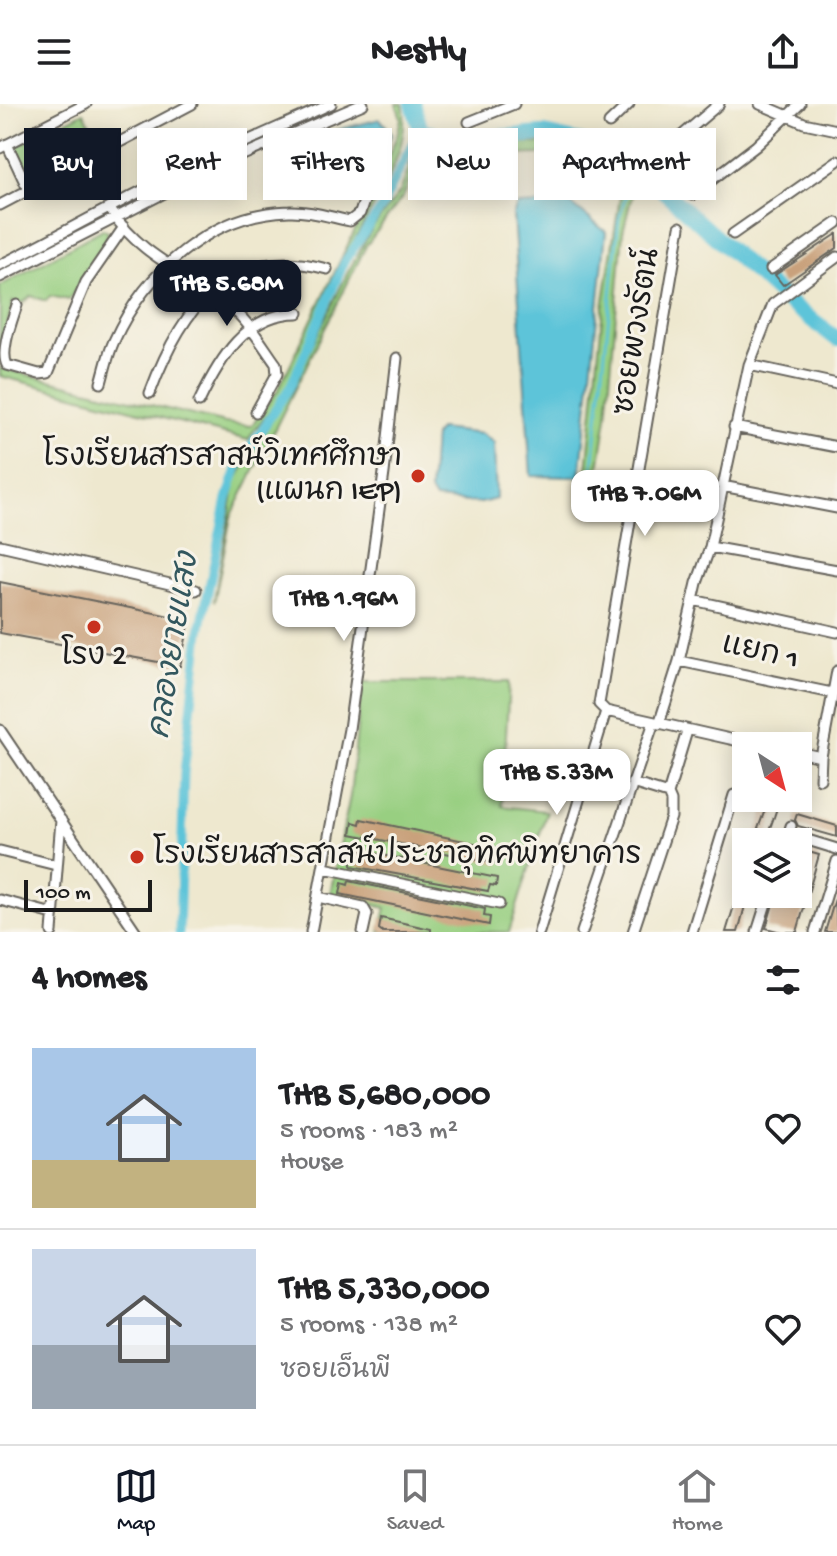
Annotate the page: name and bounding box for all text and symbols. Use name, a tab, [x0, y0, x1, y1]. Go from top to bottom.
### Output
icon: menu	[32, 30, 76, 74]
icon: share	[761, 30, 805, 74]
text: Nestly	[371, 31, 466, 74]
chip: Buy	[24, 128, 121, 200]
chip: Rent	[137, 128, 247, 200]
chip: Filters	[263, 128, 392, 200]
chip: New	[408, 128, 518, 200]
chip: Apartment	[534, 128, 716, 200]
street label: ซอยพวงรัตน์	[602, 245, 669, 418]
pin: THB 5.68M	[135, 260, 319, 328]
text: THB 5.68M	[171, 270, 283, 301]
place label: โรงเรียนสารสาสน์วิเทศศึกษา (แผนก IEP)	[43, 435, 402, 511]
marker: โรงเรียนสารสาสน์วิเทศศึกษา (แผนก IEP)	[409, 467, 427, 485]
pin: THB 7.06M	[553, 470, 737, 538]
text: THB 7.06M	[589, 480, 701, 511]
water label: คลองยายแสง	[143, 548, 210, 742]
pin: THB 1.96M	[252, 575, 436, 643]
text: THB 1.96M	[290, 585, 398, 616]
marker: โรง 2	[85, 618, 103, 636]
street label: แยก 1	[719, 629, 801, 679]
place label: โรง 2	[61, 634, 127, 676]
north arrow	[732, 732, 812, 812]
map controls	[732, 732, 812, 908]
pin: THB 5.33M	[465, 749, 649, 817]
text: THB 5.33M	[501, 759, 613, 790]
button: layers	[732, 828, 812, 908]
place label: โรงเรียนสารสาสน์ประชาอุทิศพิทยาคาร	[153, 833, 641, 875]
marker: โรงเรียนสารสาสน์ประชาอุทิศพิทยาคาร	[128, 848, 146, 866]
scale bar	[24, 876, 152, 912]
text: 100 m	[36, 881, 91, 907]
icon: filters	[761, 958, 805, 1002]
text: 4 homes	[32, 960, 146, 1000]
text: THB 5,680,000	[280, 1077, 490, 1117]
icon: home	[96, 1080, 192, 1176]
icon: heart	[761, 1106, 805, 1150]
text: 5 rooms · 183 m²	[280, 1117, 458, 1148]
text: House	[280, 1148, 344, 1179]
text: THB 5,330,000	[280, 1271, 490, 1311]
icon: home	[96, 1281, 192, 1377]
icon: heart	[761, 1307, 805, 1351]
text: 5 rooms · 138 m²	[280, 1311, 458, 1342]
text: ซอยเอ็นพี	[280, 1357, 391, 1388]
tab: Map	[114, 1464, 158, 1538]
tab: Saved	[387, 1464, 443, 1538]
tab: Home	[672, 1464, 723, 1538]

